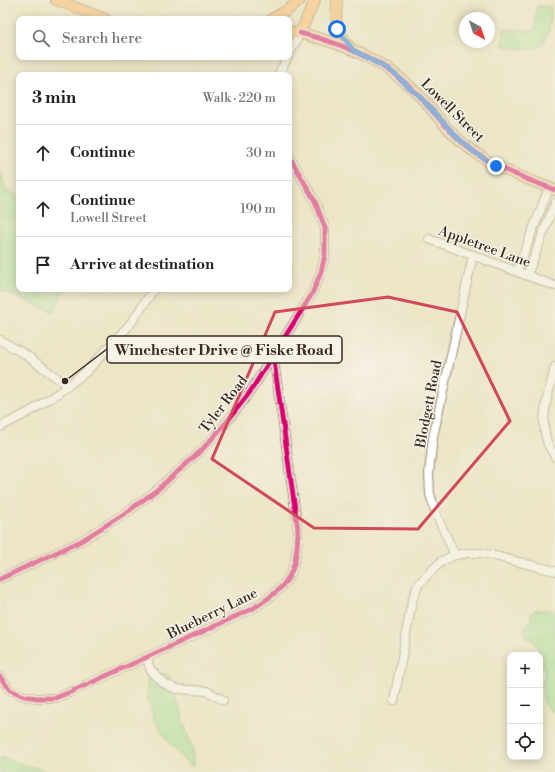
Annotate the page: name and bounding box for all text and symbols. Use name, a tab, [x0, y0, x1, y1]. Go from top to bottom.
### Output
north arrow	[459, 12, 495, 48]
search box	[16, 16, 292, 60]
route start	[328, 20, 346, 38]
icon: search	[30, 27, 52, 49]
text: Search here	[62, 29, 142, 48]
street label: Lowell Street	[417, 75, 488, 146]
text: 3 min	[32, 87, 76, 109]
text: Walk · 220 m	[203, 90, 276, 106]
icon: ahead	[32, 142, 54, 164]
text: Continue	[70, 143, 135, 162]
text: 30 m	[246, 145, 276, 161]
route end	[487, 157, 505, 175]
text: Continue	[70, 191, 135, 210]
icon: ahead	[32, 198, 54, 220]
text: 190 m	[240, 201, 276, 217]
text: Lowell Street	[70, 210, 147, 226]
street label: Appletree Lane	[435, 222, 533, 272]
icon: arrive	[32, 254, 54, 276]
text: Arrive at destination	[70, 255, 214, 274]
callout: Winchester Drive @ Fiske Road	[107, 336, 342, 363]
text: Winchester Drive @ Fiske Road	[114, 341, 334, 360]
street label: Blodgett Road	[411, 359, 446, 451]
street label: Tyler Road	[196, 372, 252, 437]
street label: Blueberry Lane	[163, 584, 261, 644]
map controls	[507, 652, 543, 760]
button: +	[507, 652, 543, 688]
button: −	[507, 688, 543, 724]
button: locate	[507, 724, 543, 760]

